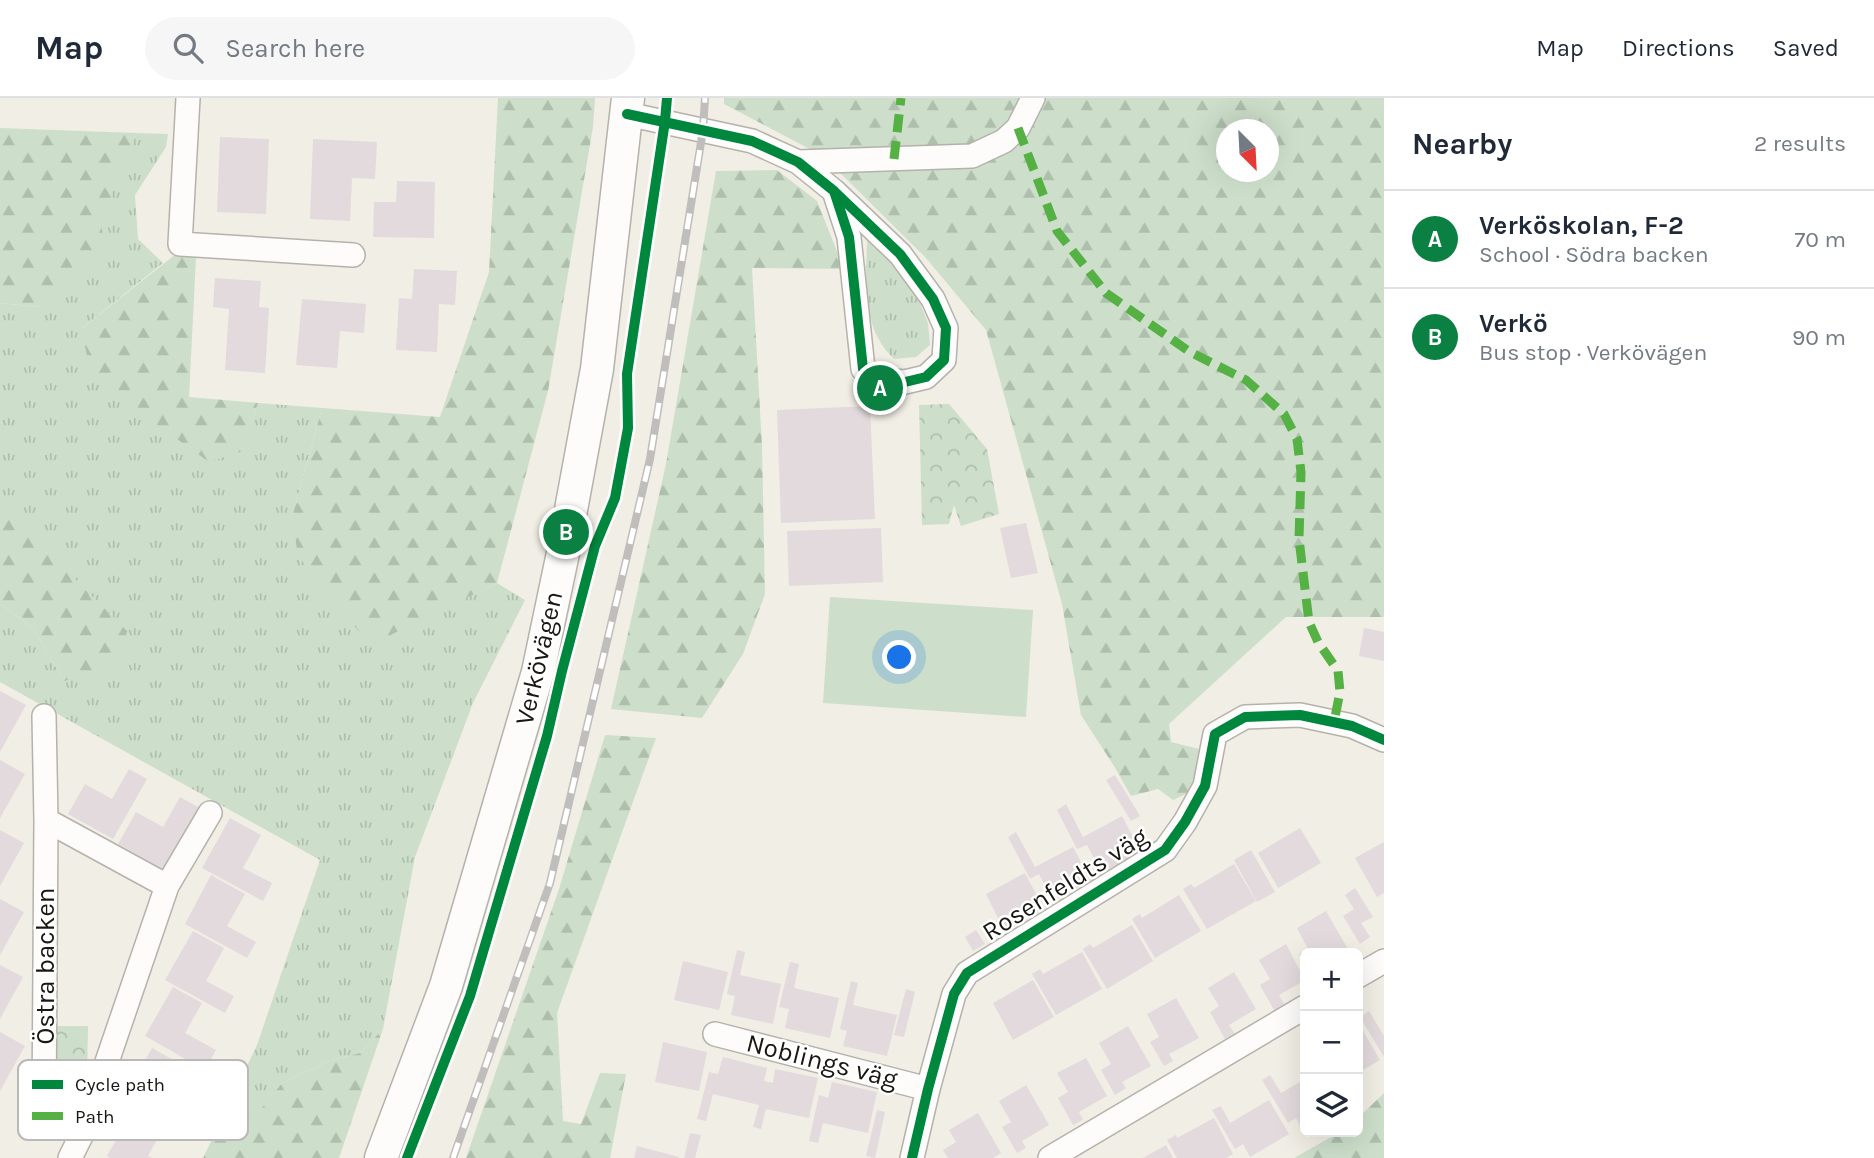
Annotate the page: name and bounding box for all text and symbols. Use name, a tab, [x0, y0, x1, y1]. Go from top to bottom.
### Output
search box	[145, 17, 635, 80]
text: Map	[35, 29, 103, 67]
icon: search	[169, 29, 207, 67]
text: Search here	[225, 33, 365, 64]
text: Map	[1536, 34, 1584, 62]
text: Directions	[1622, 34, 1735, 62]
text: Saved	[1773, 34, 1839, 62]
north arrow	[1216, 119, 1279, 182]
text: Nearby	[1412, 126, 1512, 162]
text: 2 results	[1754, 130, 1846, 157]
text: Verköskolan, F-2	[1479, 210, 1684, 241]
text: A	[1428, 226, 1442, 253]
text: 70 m	[1795, 226, 1846, 253]
text: School · Södra backen	[1479, 241, 1709, 268]
text: Verkö	[1479, 308, 1548, 339]
text: B	[1428, 324, 1442, 351]
text: 90 m	[1792, 324, 1846, 351]
text: Bus stop · Verkövägen	[1479, 339, 1707, 366]
pin: A	[857, 362, 903, 414]
pin: B	[543, 506, 589, 558]
street label: Verkövägen	[509, 588, 569, 728]
your location	[882, 640, 916, 674]
street label: Rosenfeldts väg	[976, 820, 1154, 947]
street label: Östra backen	[30, 888, 61, 1044]
map controls	[1300, 948, 1363, 1137]
button: +	[1300, 948, 1363, 1011]
button: −	[1300, 1011, 1363, 1074]
street label: Noblings väg	[743, 1027, 901, 1095]
legend	[18, 1060, 248, 1140]
text: Cycle path	[75, 1074, 165, 1096]
button: layers	[1300, 1074, 1363, 1137]
text: Path	[75, 1106, 115, 1128]

